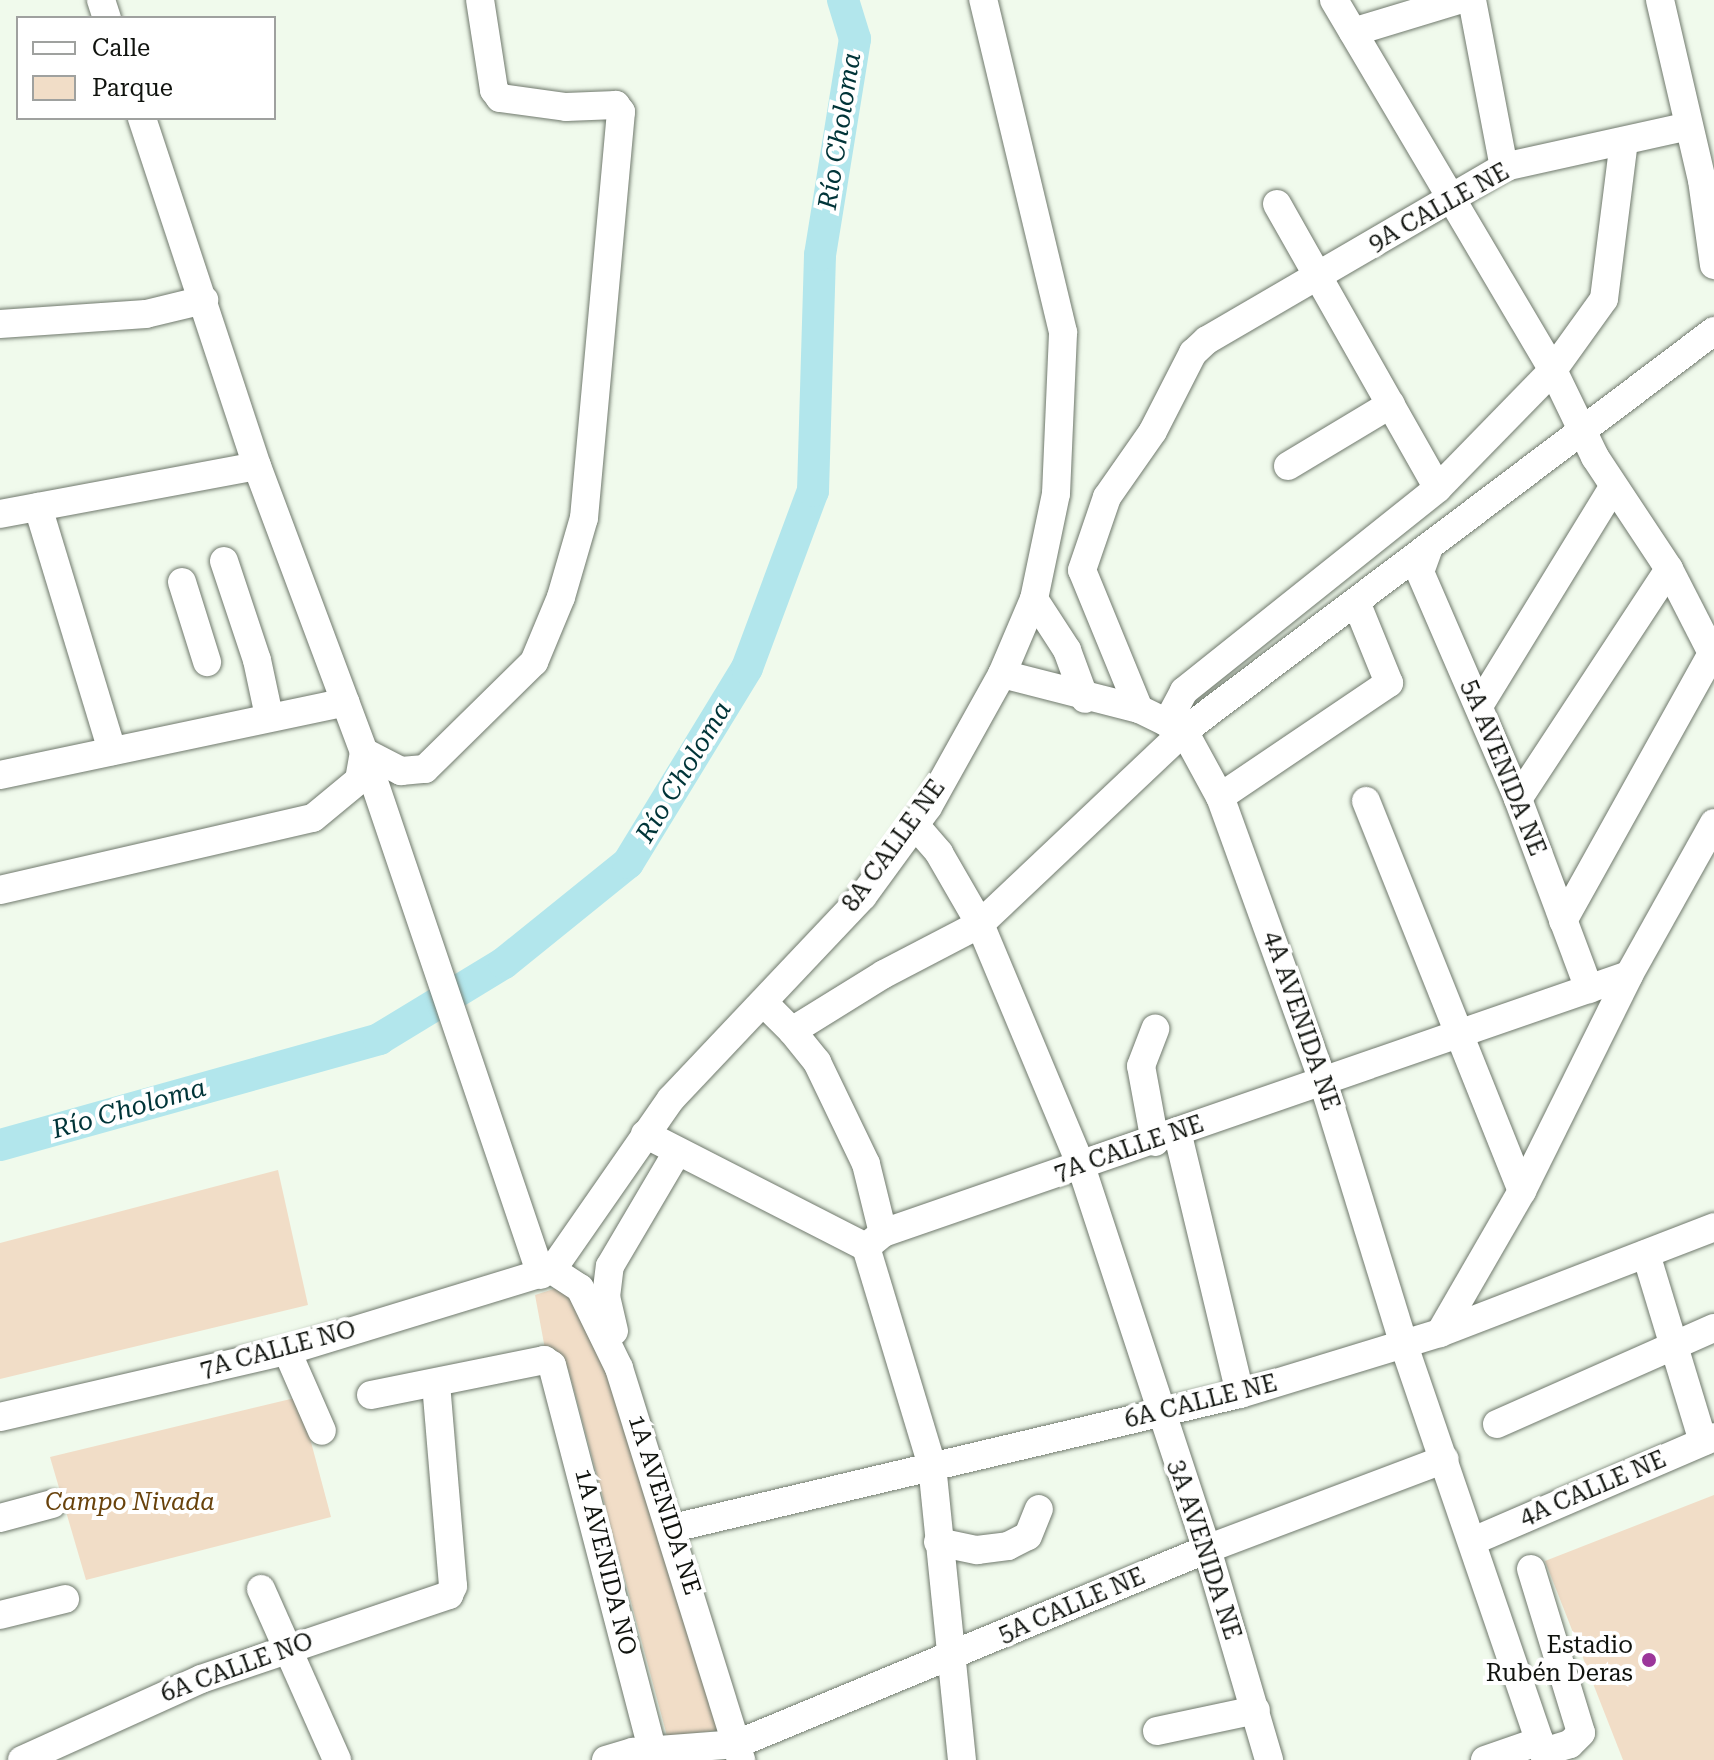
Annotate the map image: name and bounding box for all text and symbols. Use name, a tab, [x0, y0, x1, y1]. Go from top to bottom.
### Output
legend	[16, 16, 276, 120]
text: Calle	[92, 34, 150, 62]
water label: Río Choloma	[812, 50, 868, 212]
text: Parque	[92, 74, 173, 102]
street label: 9A CALLE NE	[1364, 158, 1514, 258]
street label: 5A AVENIDA NE	[1455, 676, 1551, 860]
water label: Río Choloma	[630, 696, 738, 848]
street label: 8A CALLE NE	[836, 774, 952, 918]
street label: 4A AVENIDA NE	[1257, 928, 1345, 1114]
water label: Río Choloma	[48, 1072, 210, 1146]
street label: 7A CALLE NE	[1051, 1110, 1207, 1188]
street label: 7A CALLE NO	[197, 1315, 359, 1385]
street label: 6A CALLE NE	[1122, 1369, 1280, 1435]
street label: 1A AVENIDA NE	[621, 1411, 707, 1599]
street label: 4A CALLE NE	[1516, 1445, 1670, 1533]
street label: 3A AVENIDA NE	[1161, 1456, 1247, 1644]
street label: 1A AVENIDA NO	[568, 1466, 642, 1658]
park label: Campo Nivada	[45, 1489, 215, 1517]
street label: 5A CALLE NE	[995, 1562, 1149, 1650]
street label: 6A CALLE NO	[157, 1627, 317, 1709]
place label: Estadio Rubén Deras	[1486, 1632, 1633, 1688]
marker: Estadio Rubén Deras	[1640, 1651, 1658, 1669]

